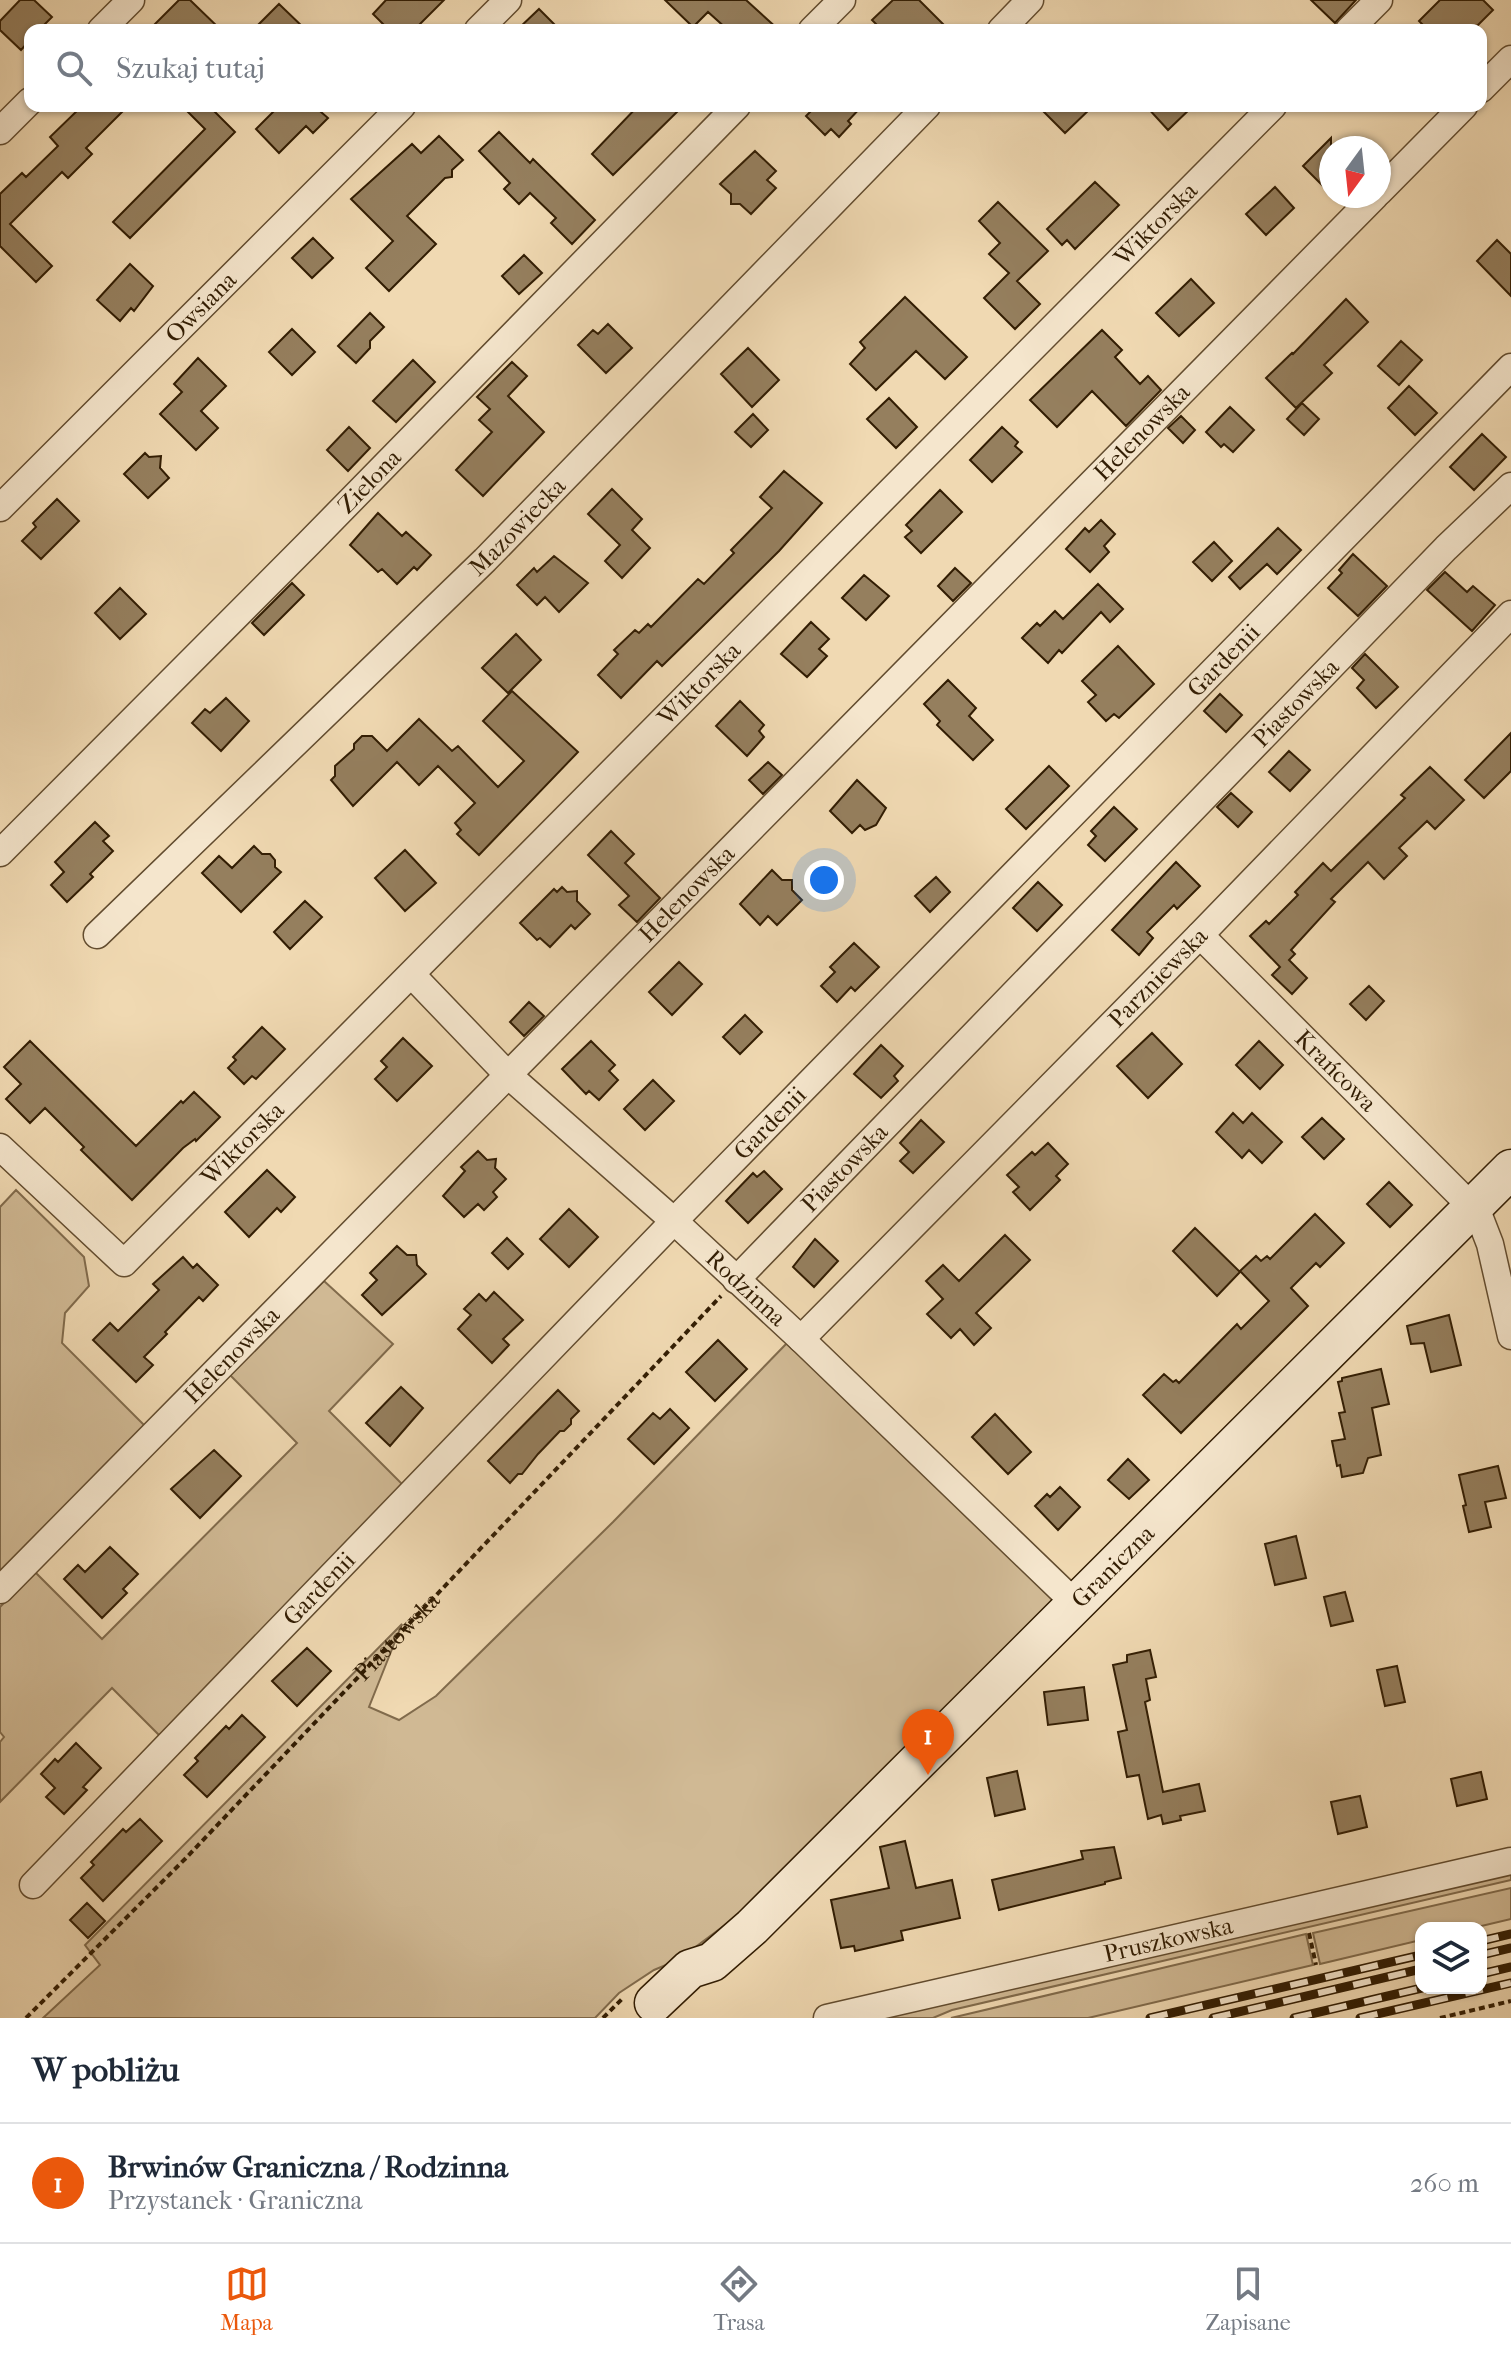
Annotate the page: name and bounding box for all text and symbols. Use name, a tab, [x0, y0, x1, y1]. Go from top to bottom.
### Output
search box	[24, 24, 1487, 112]
icon: search	[52, 46, 96, 90]
text: Szukaj tutaj	[116, 51, 265, 86]
north arrow	[1319, 136, 1391, 208]
street label: Wiktorska	[1108, 176, 1204, 272]
street label: Owsiana	[159, 265, 243, 349]
street label: Helenowska	[1088, 378, 1196, 487]
street label: Zielona	[332, 443, 407, 519]
street label: Mazowiecka	[463, 471, 572, 582]
street label: Gardenii	[1182, 618, 1265, 703]
street label: Wiktorska	[651, 636, 747, 732]
street label: Piastowska	[1247, 652, 1345, 753]
street label: Helenowska	[633, 839, 741, 948]
your location	[804, 860, 844, 900]
street label: Parzniewska	[1103, 921, 1214, 1033]
street label: Krańcowa	[1289, 1024, 1383, 1118]
street label: Gardenii	[728, 1081, 812, 1165]
street label: Wiktorska	[195, 1096, 290, 1192]
street label: Piastowska	[796, 1117, 894, 1218]
street label: Rodzinna	[700, 1244, 792, 1332]
street label: Helenowska	[178, 1300, 286, 1409]
street label: Graniczna	[1066, 1519, 1161, 1614]
street label: Gardenii	[277, 1546, 361, 1631]
street label: Piastowska	[348, 1586, 446, 1687]
pin: 1	[902, 1709, 954, 1775]
street label: Pruszkowska	[1101, 1911, 1236, 1968]
map controls	[1415, 1922, 1487, 1994]
button: layers	[1415, 1922, 1487, 1994]
text: W pobliżu	[32, 2050, 179, 2090]
text: Brwinów Graniczna / Rodzinna	[108, 2150, 508, 2185]
text: 1	[53, 2168, 63, 2199]
text: 260 m	[1410, 2168, 1479, 2199]
text: Przystanek · Graniczna	[108, 2185, 363, 2216]
tab: Mapa	[220, 2262, 273, 2336]
tab: Trasa	[714, 2262, 765, 2336]
tab: Zapisane	[1205, 2262, 1291, 2336]

